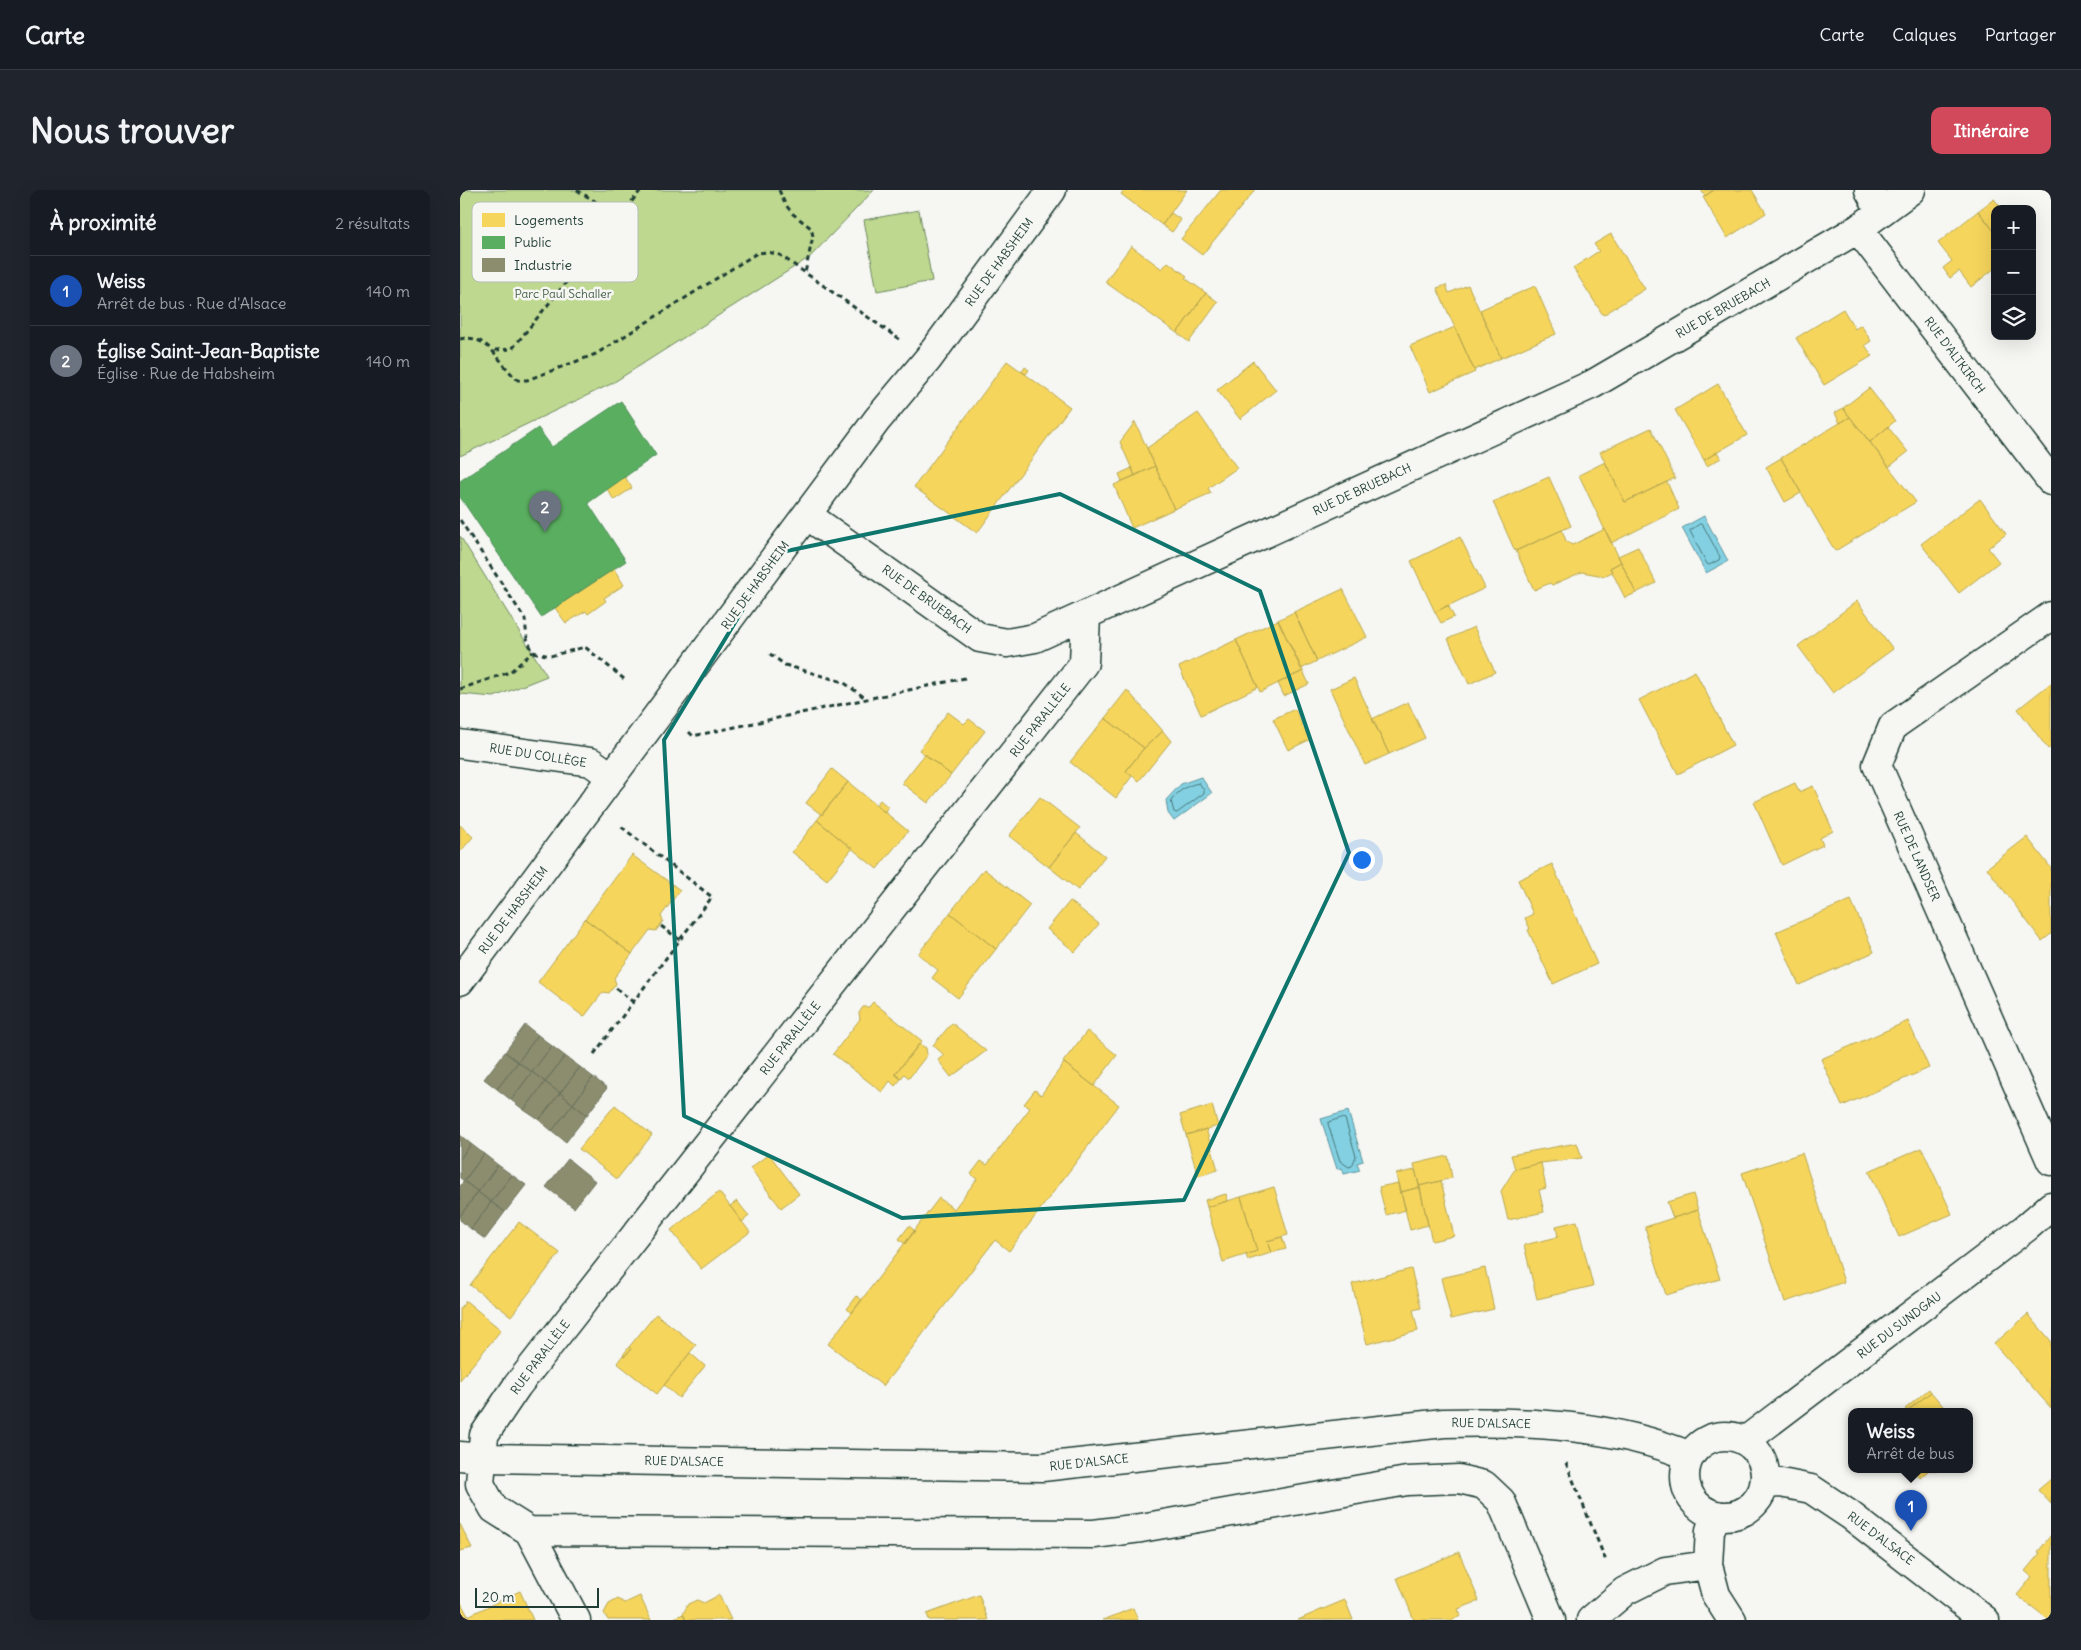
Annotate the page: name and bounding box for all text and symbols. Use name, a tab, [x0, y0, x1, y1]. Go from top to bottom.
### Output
text: Carte	[25, 20, 85, 50]
text: Carte	[1819, 23, 1864, 46]
text: Calques	[1892, 23, 1957, 46]
text: Partager	[1985, 23, 2056, 46]
button: Itinéraire	[1931, 107, 2051, 154]
text: Nous trouver	[30, 108, 234, 152]
legend	[472, 202, 638, 282]
map controls	[1991, 205, 2036, 340]
button: +	[1991, 205, 2036, 250]
text: À proximité	[50, 209, 157, 236]
text: Logements	[514, 211, 584, 229]
text: 2 résultats	[335, 213, 410, 233]
street label: RUE DE HABSHEIM	[962, 215, 1036, 309]
text: Public	[514, 233, 552, 251]
button: −	[1991, 250, 2036, 295]
text: Industrie	[514, 256, 572, 274]
text: Weiss	[97, 269, 145, 293]
street label: RUE DE BRUEBACH	[1673, 275, 1773, 341]
text: 1	[63, 281, 69, 301]
text: 140 m	[366, 281, 410, 301]
park label: Parc Paul Schaller	[514, 286, 612, 301]
text: Arrêt de bus · Rue d'Alsace	[97, 293, 286, 313]
button: layers	[1991, 295, 2036, 340]
street label: RUE D'ALTKIRCH	[1921, 314, 1989, 397]
text: Église Saint-Jean-Baptiste	[97, 339, 320, 363]
text: 2	[62, 351, 70, 371]
text: 140 m	[366, 351, 410, 371]
text: Église · Rue de Habsheim	[97, 363, 275, 383]
street label: RUE DE BRUEBACH	[1310, 459, 1414, 518]
pin: 2	[529, 491, 561, 532]
street label: RUE DE HABSHEIM	[718, 538, 792, 632]
street label: RUE DE BRUEBACH	[879, 562, 975, 637]
street label: RUE PARALLÈLE	[1007, 680, 1073, 760]
street label: RUE DU COLLÈGE	[488, 740, 588, 770]
street label: RUE DE LANDSER	[1891, 809, 1944, 903]
your location	[1349, 847, 1375, 873]
street label: RUE DE HABSHEIM	[475, 863, 551, 957]
street label: RUE PARALLÈLE	[757, 998, 823, 1078]
street label: RUE DU SUNDGAU	[1854, 1288, 1944, 1362]
street label: RUE PARALLÈLE	[507, 1317, 573, 1397]
popup	[1848, 1408, 1973, 1473]
street label: RUE D'ALSACE	[1451, 1415, 1531, 1431]
text: Weiss	[1867, 1419, 1915, 1443]
text: Arrêt de bus	[1867, 1443, 1954, 1463]
street label: RUE D'ALSACE	[1049, 1450, 1129, 1474]
street label: RUE D'ALSACE	[644, 1453, 724, 1469]
pin: 1	[1895, 1490, 1927, 1531]
street label: RUE D'ALSACE	[1845, 1508, 1917, 1568]
scale bar	[475, 1585, 599, 1608]
text: 20 m	[482, 1588, 515, 1606]

